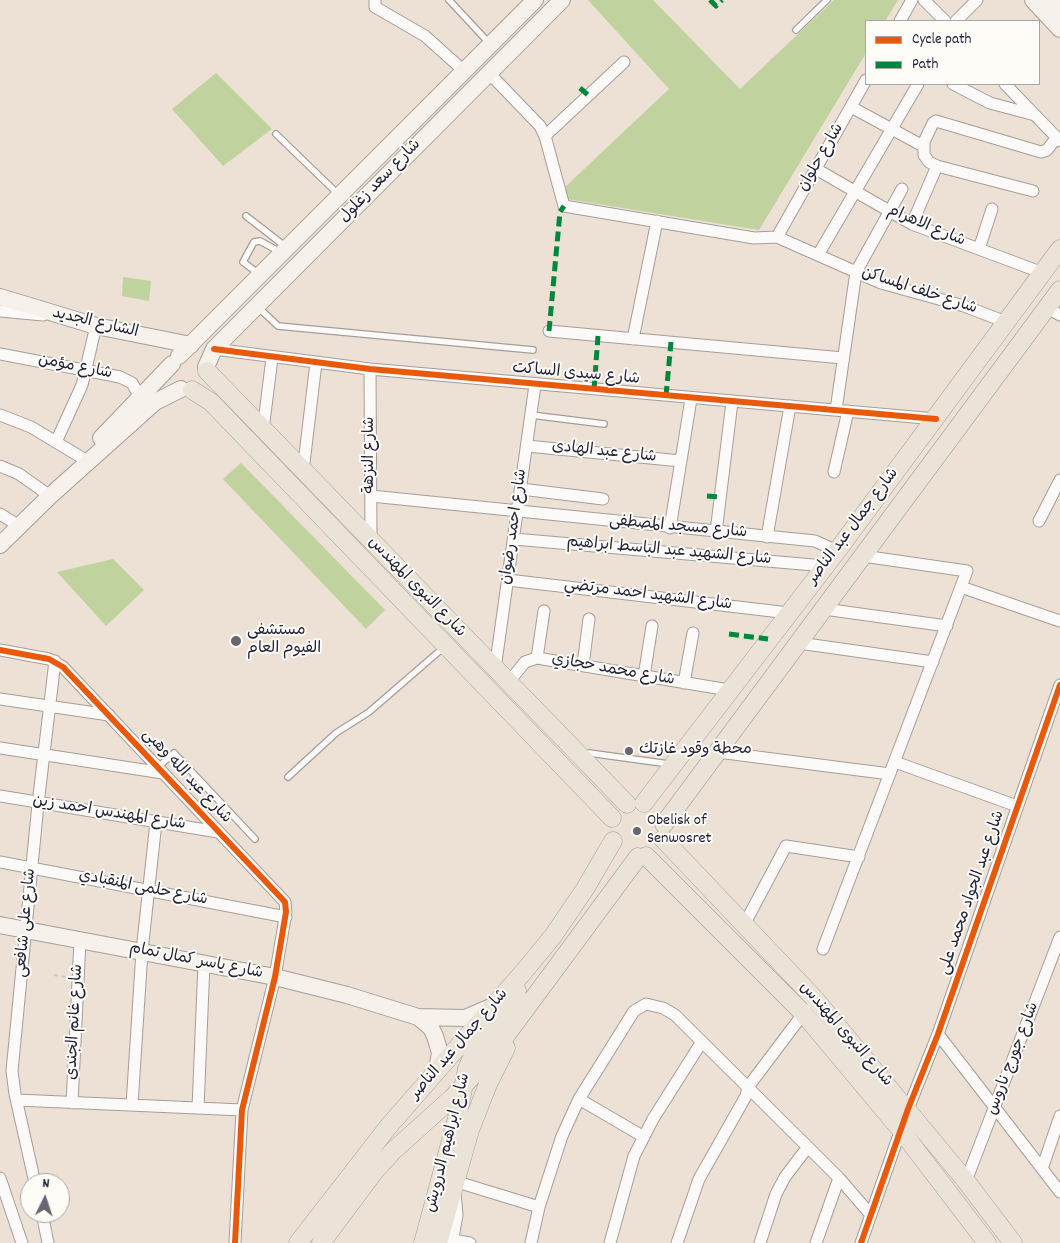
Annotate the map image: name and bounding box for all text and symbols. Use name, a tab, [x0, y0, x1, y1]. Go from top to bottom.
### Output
legend	[865, 20, 1040, 85]
text: Cycle path	[912, 29, 971, 51]
text: Path	[912, 54, 938, 76]
street label: شارع حلوان	[795, 121, 849, 195]
street label: شارع سعد زغلول	[336, 136, 426, 228]
street label: شارع الاهرام	[884, 202, 968, 252]
street label: شارع خلف المساكن	[859, 264, 979, 320]
street label: الشارع الجديد	[50, 305, 140, 343]
street label: شارع مؤمن	[36, 351, 114, 385]
street label: شارع سيدى الساكت	[511, 360, 641, 390]
street label: شارع النزهة	[361, 417, 381, 493]
street label: شارع عبد الهادى	[551, 438, 657, 468]
street label: شارع جمال عبد الناصر	[804, 465, 904, 589]
street label: شارع احمد رضوان	[497, 468, 533, 586]
street label: شارع مسجد المصطفى	[608, 512, 748, 544]
street label: شارع الشهيد عبد الباسط ابراهيم	[566, 533, 772, 571]
street label: شارع النبوى المهندس	[363, 534, 469, 642]
street label: شارع الشهيد احمد مرتضي	[563, 576, 733, 616]
place label: مستشفى الفيوم العام	[247, 622, 321, 660]
marker: مستشفى الفيوم العام	[229, 634, 243, 648]
street label: شارع محمد حجازي	[550, 651, 676, 691]
street label: شارع عبد الله وهبى	[137, 726, 235, 828]
place label: محطة وقود غازتك	[639, 741, 752, 761]
marker: محطة وقود غازتك	[623, 745, 635, 757]
street label: شارع المهندس احمد زين	[31, 792, 187, 836]
street label: شارع عبد الجواد محمد على	[936, 808, 1010, 978]
place label: Obelisk of Senwosret	[647, 812, 712, 850]
marker: Obelisk of Senwosret	[631, 825, 643, 837]
street label: شارع حلمى المنقبادي	[77, 867, 209, 911]
street label: شارع على شافعى	[13, 868, 41, 978]
street label: شارع ياسر كمال تمام	[127, 940, 265, 984]
street label: شارع غانم الجندى	[63, 964, 89, 1080]
street label: شارع النبوى المهندس	[794, 979, 896, 1091]
street label: شارع جمال عبد الناصر	[407, 986, 513, 1104]
street label: شارع جورج ناروس	[984, 1000, 1044, 1118]
street label: شارع ابراهيم الدرويش	[422, 1071, 476, 1215]
north arrow	[20, 1173, 70, 1223]
text: N	[42, 1174, 50, 1194]

